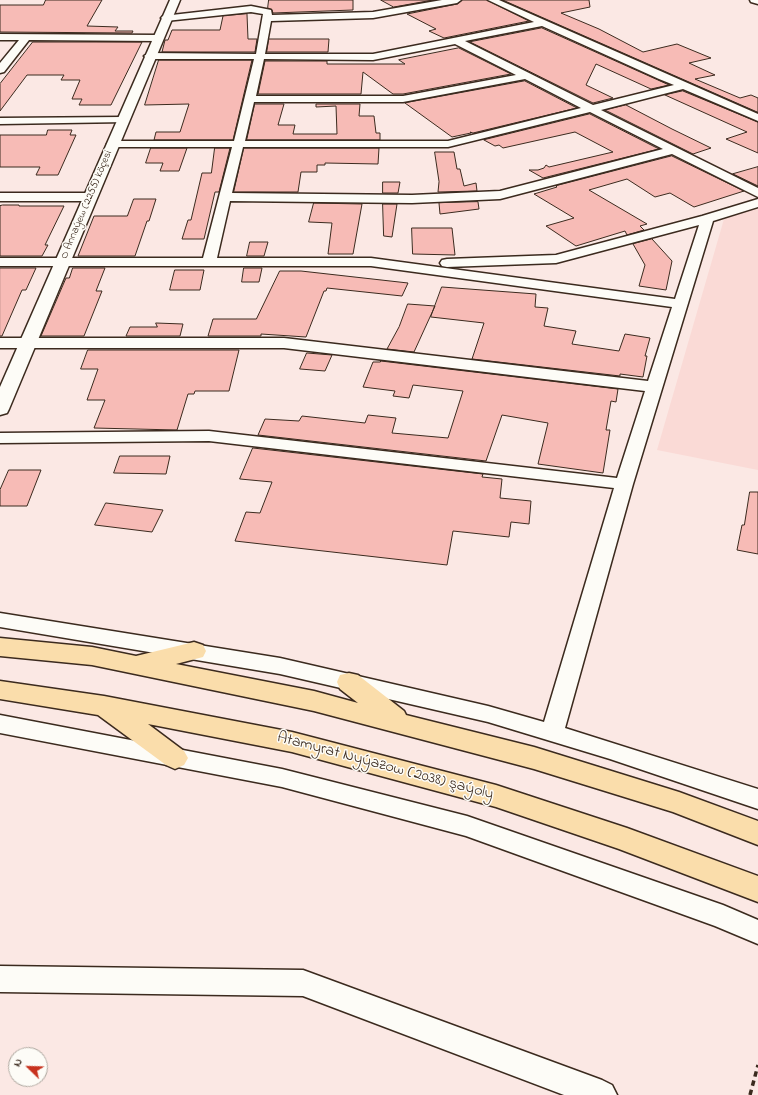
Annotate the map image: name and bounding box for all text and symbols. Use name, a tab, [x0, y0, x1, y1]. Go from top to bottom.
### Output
street label: O Annaýew (2255) köçesi	[58, 149, 116, 261]
street label: Atamyrat Nyýazow (2038) şaýoly	[275, 729, 495, 805]
north arrow	[8, 1047, 48, 1087]
text: N	[9, 1056, 27, 1069]

